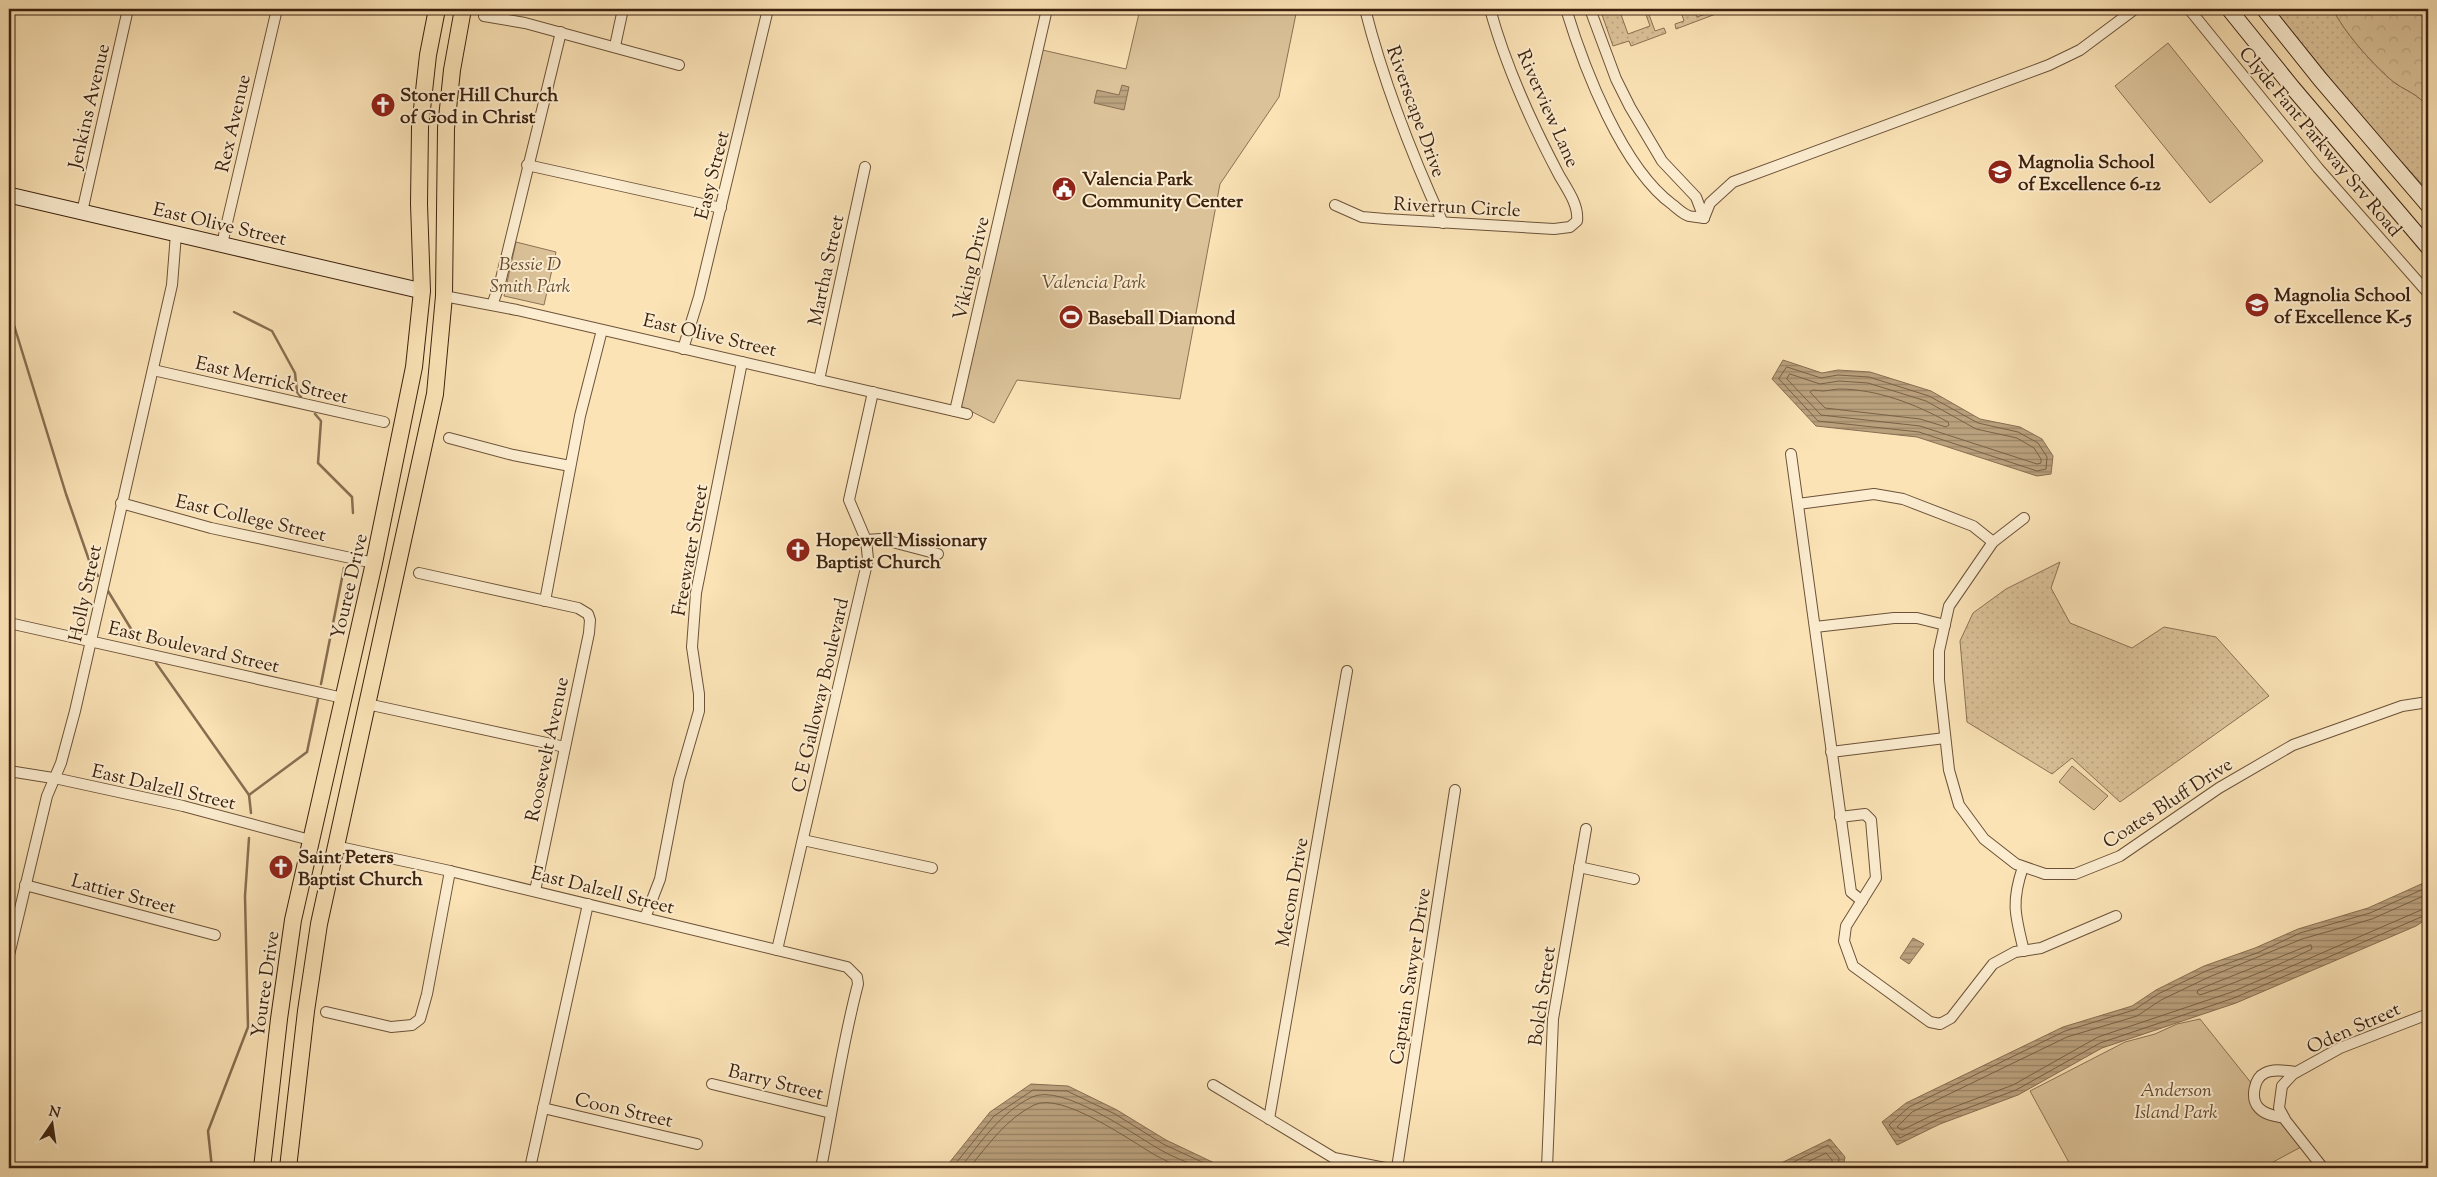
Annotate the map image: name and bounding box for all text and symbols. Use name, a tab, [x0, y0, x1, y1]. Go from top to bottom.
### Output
street label: Jenkins Avenue	[63, 41, 118, 173]
street label: Riverscape Drive	[1378, 42, 1451, 181]
street label: Clyde Fant Parkway Srv Road	[2231, 42, 2407, 244]
street label: Riverview Lane	[1509, 46, 1585, 172]
street label: Rex Avenue	[210, 72, 259, 175]
place label: Stoner Hill Church of God in Christ	[400, 83, 559, 132]
church icon: Stoner Hill Church of God in Christ	[370, 92, 396, 118]
street label: Easy Street	[689, 128, 738, 223]
place label: Magnolia School of Excellence 6-12	[2018, 150, 2161, 199]
school or university icon: Magnolia School of Excellence 6-12	[1987, 159, 2013, 185]
place label: Valencia Park Community Center	[1082, 167, 1244, 216]
public building icon: Valencia Park Community Center	[1051, 176, 1077, 202]
street label: Riverrun Circle	[1392, 192, 1521, 225]
street label: East Olive Street	[150, 197, 289, 254]
street label: Martha Street	[803, 212, 852, 328]
street label: Viking Drive	[947, 214, 997, 323]
park label: Bessie D Smith Park	[490, 252, 571, 301]
park label: Valencia Park	[1042, 270, 1147, 297]
place label: Magnolia School of Excellence K-5	[2274, 283, 2412, 332]
school or university icon: Magnolia School of Excellence K-5	[2244, 292, 2270, 318]
sports icon: Baseball Diamond	[1058, 304, 1084, 330]
place label: Baseball Diamond	[1088, 306, 1236, 333]
street label: East Olive Street	[640, 308, 779, 365]
street label: East Merrick Street	[192, 351, 351, 412]
street label: Freewater Street	[667, 482, 716, 618]
street label: East College Street	[173, 489, 329, 550]
place label: Hopewell Missionary Baptist Church	[816, 528, 988, 577]
street label: Youree Drive	[325, 531, 376, 642]
church icon: Hopewell Missionary Baptist Church	[785, 537, 811, 563]
street label: Holly Street	[63, 542, 110, 644]
street label: C E Galloway Boulevard	[786, 595, 857, 796]
street label: East Boulevard Street	[105, 616, 282, 681]
street label: Roosevelt Avenue	[520, 675, 577, 824]
street label: Coates Bluff Drive	[2098, 752, 2239, 856]
street label: East Dalzell Street	[89, 759, 239, 818]
street label: Mecom Drive	[1271, 836, 1316, 949]
place label: Saint Peters Baptist Church	[298, 845, 424, 894]
church icon: Saint Peters Baptist Church	[268, 854, 294, 880]
street label: East Dalzell Street	[528, 861, 677, 922]
street label: Lattier Street	[68, 868, 179, 922]
street label: Captain Sawyer Drive	[1384, 886, 1439, 1067]
street label: Youree Drive	[246, 929, 287, 1040]
street label: Bolch Street	[1523, 944, 1564, 1048]
street label: Oden Street	[2303, 996, 2406, 1062]
street label: Barry Street	[725, 1059, 826, 1108]
park label: Anderson Island Park	[2134, 1078, 2218, 1127]
street label: Coon Street	[572, 1087, 676, 1136]
north arrow	[28, 1100, 78, 1150]
text: N	[47, 1102, 62, 1124]

